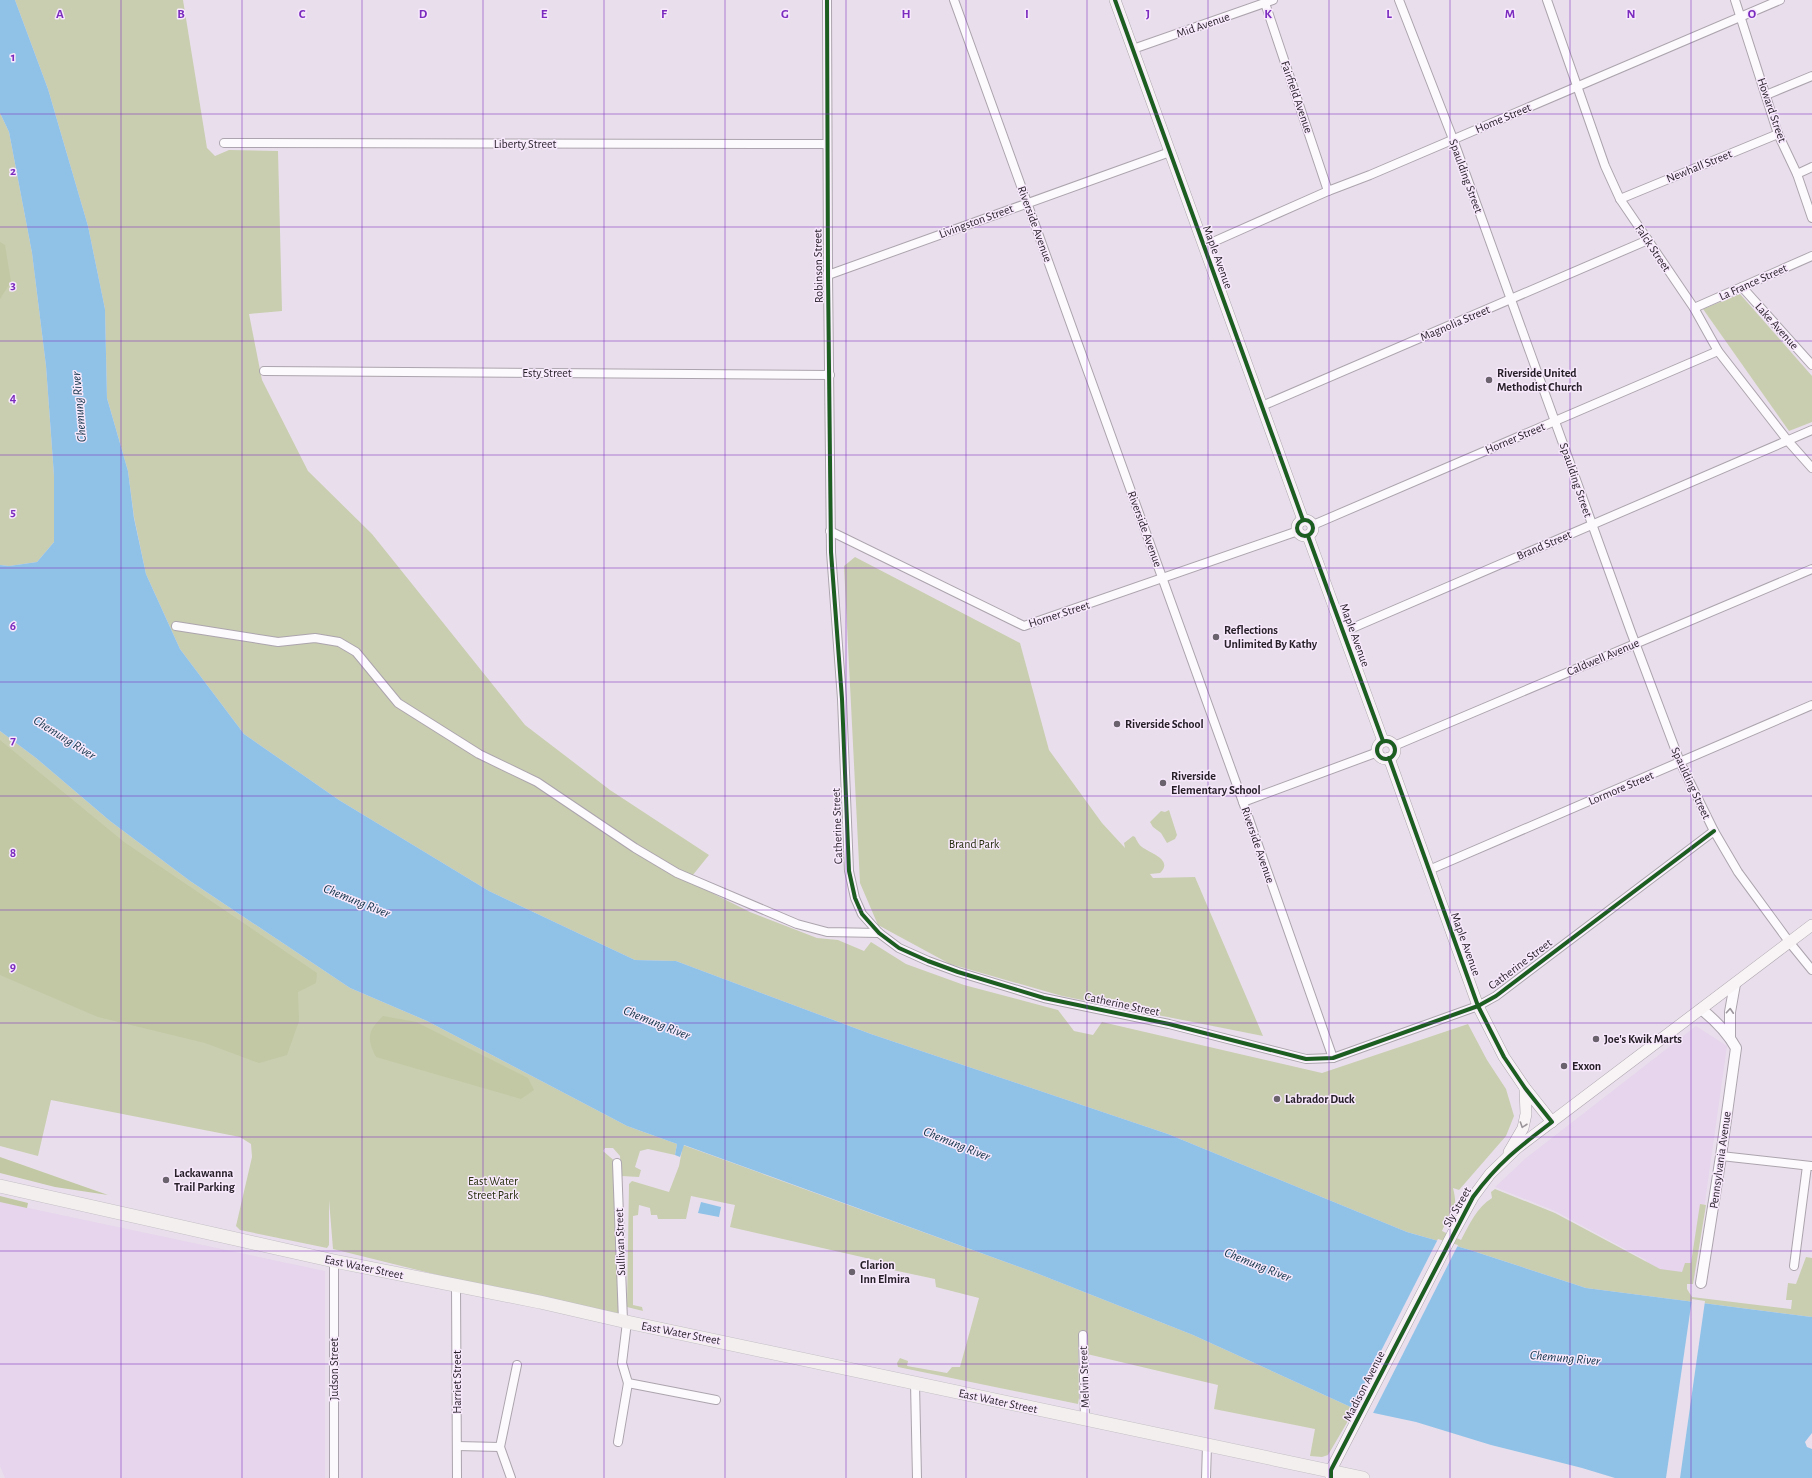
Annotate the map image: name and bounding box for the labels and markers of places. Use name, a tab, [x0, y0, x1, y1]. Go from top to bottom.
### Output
place label: Riverside United Methodist Church	[1497, 367, 1582, 393]
marker: Riverside United Methodist Church	[1484, 375, 1494, 385]
place label: Reflections Unlimited By Kathy	[1224, 624, 1318, 651]
marker: Reflections Unlimited By Kathy	[1211, 632, 1221, 642]
place label: Riverside School	[1125, 718, 1204, 730]
marker: Riverside School	[1112, 719, 1122, 729]
place label: Riverside Elementary School	[1171, 770, 1261, 797]
marker: Riverside Elementary School	[1158, 778, 1168, 788]
place label: Joe's Kwik Marts	[1604, 1033, 1682, 1045]
marker: Joe's Kwik Marts	[1591, 1034, 1601, 1044]
place label: Exxon	[1572, 1060, 1601, 1072]
marker: Exxon	[1559, 1061, 1569, 1071]
place label: Labrador Duck	[1285, 1093, 1355, 1105]
marker: Labrador Duck	[1272, 1094, 1282, 1104]
place label: Lackawanna Trail Parking	[174, 1167, 236, 1193]
marker: Lackawanna Trail Parking	[161, 1175, 171, 1185]
place label: Clarion Inn Elmira	[860, 1259, 910, 1285]
marker: Clarion Inn Elmira	[847, 1267, 857, 1277]

